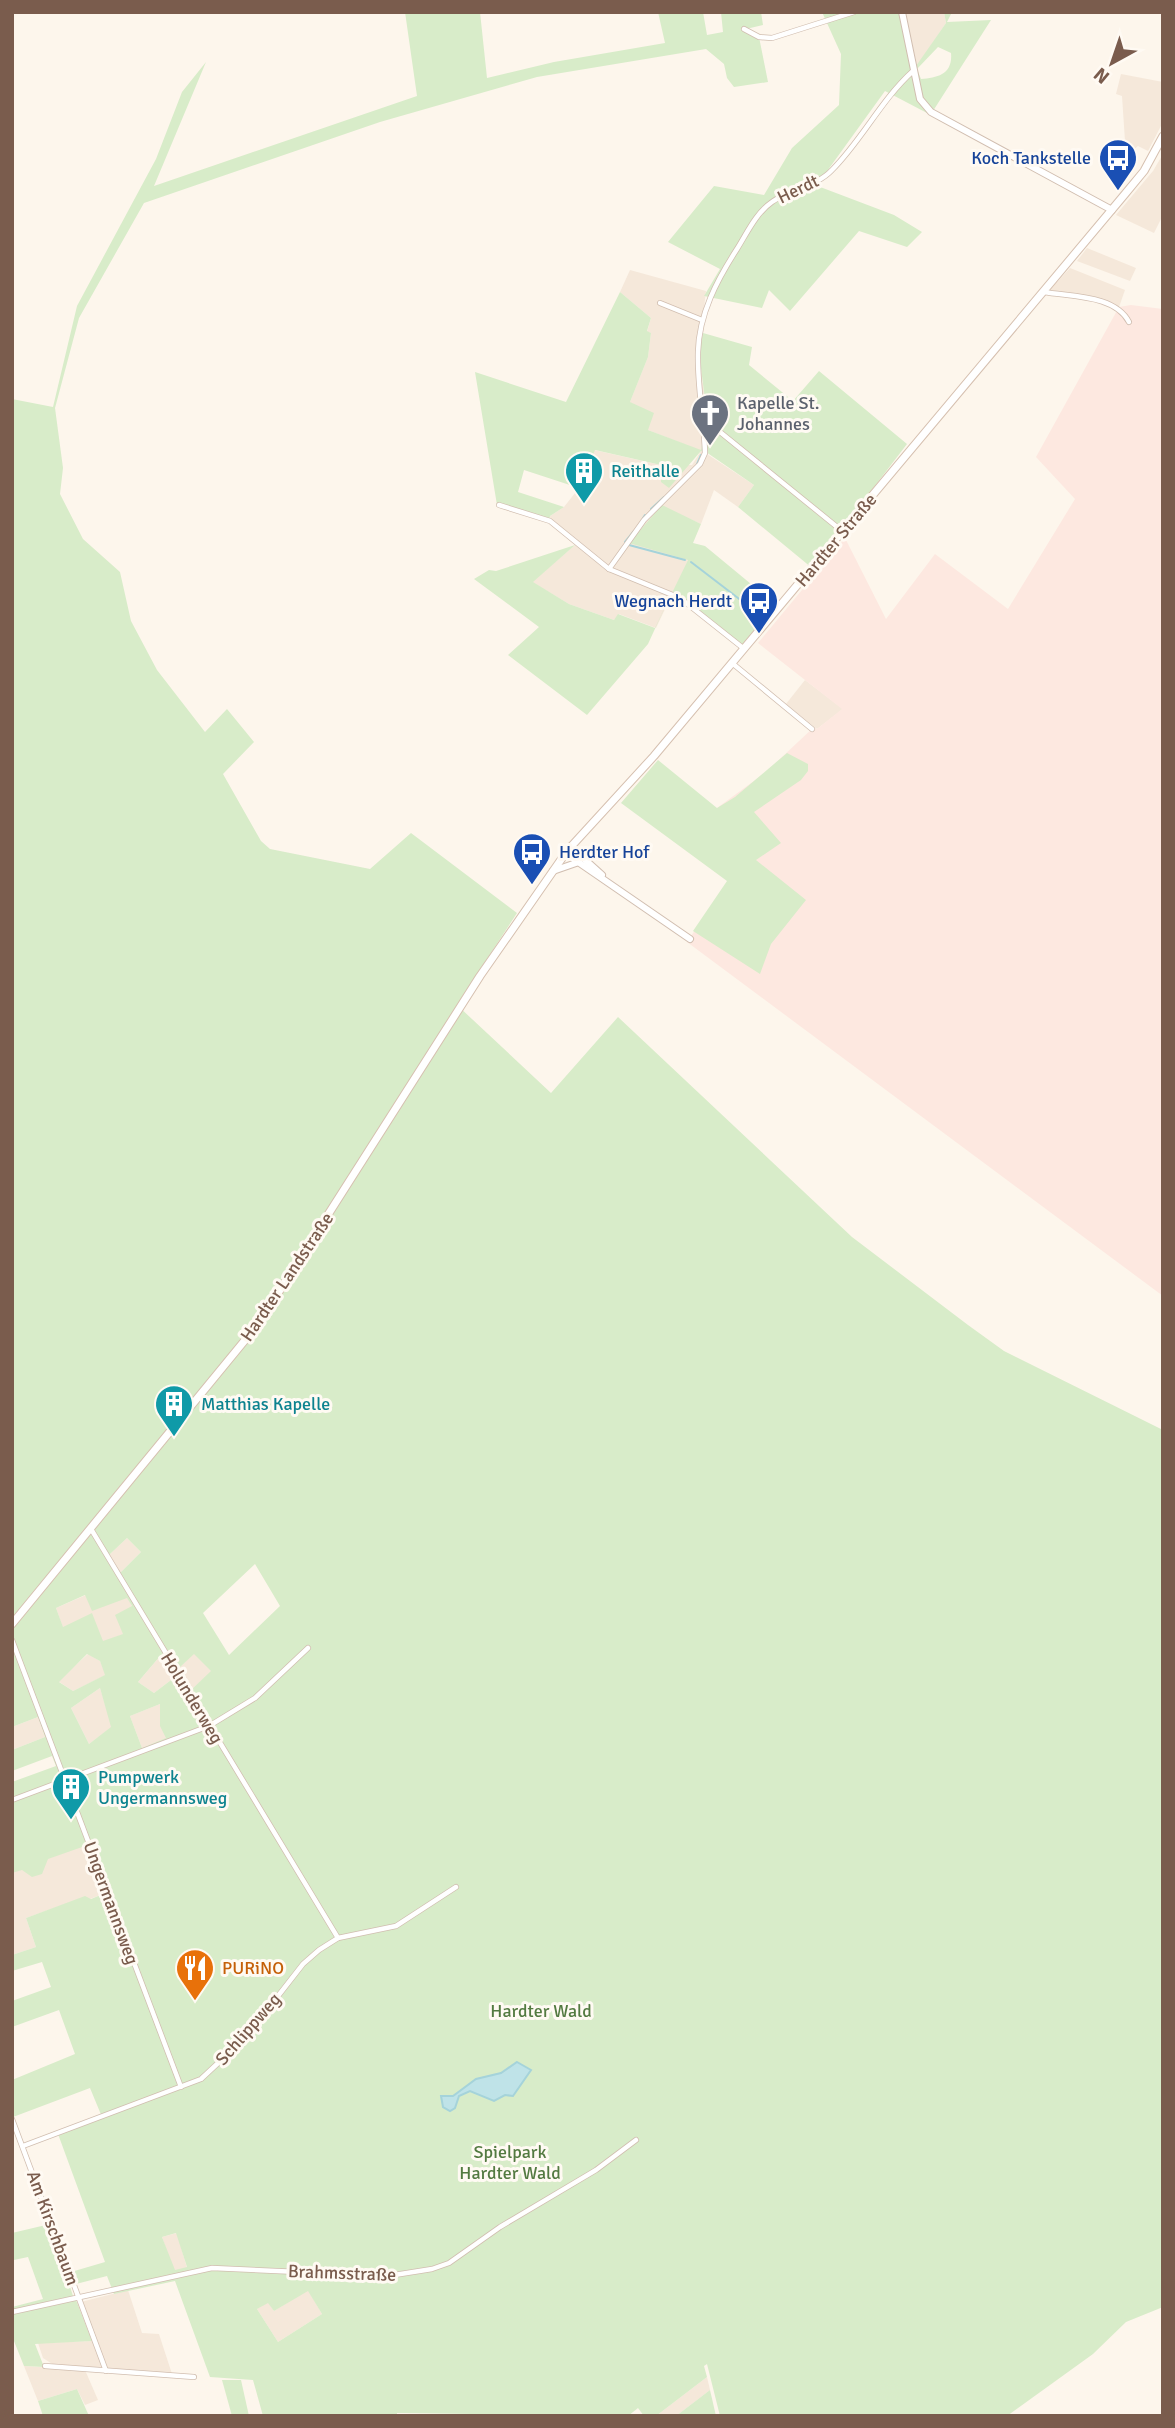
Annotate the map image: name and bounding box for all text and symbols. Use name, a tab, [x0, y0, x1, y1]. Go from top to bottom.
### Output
north arrow	[1077, 28, 1147, 98]
text: N	[1089, 62, 1114, 89]
bus stop icon: Koch Tankstelle	[1097, 137, 1139, 192]
place label: Koch Tankstelle	[971, 147, 1091, 169]
street label: Herdt	[774, 170, 822, 208]
church icon: Kapelle St. Johannes	[689, 392, 731, 447]
place label: Kapelle St. Johannes	[737, 392, 820, 435]
building icon: Reithalle	[563, 450, 605, 505]
place label: Reithalle	[611, 460, 680, 482]
street label: Hardter Straße	[791, 489, 881, 591]
bus stop icon: Wegnach Herdt	[738, 580, 780, 635]
place label: Wegnach Herdt	[614, 590, 732, 612]
bus stop icon: Herdter Hof	[511, 831, 553, 886]
place label: Herdter Hof	[559, 841, 650, 863]
street label: Hardter Landstraße	[236, 1208, 338, 1346]
building icon: Matthias Kapelle	[153, 1383, 195, 1438]
place label: Matthias Kapelle	[201, 1393, 330, 1415]
street label: Holunderweg	[156, 1648, 228, 1748]
building icon: Pumpwerk Ungermannsweg	[50, 1766, 92, 1821]
place label: Pumpwerk Ungermannsweg	[98, 1766, 227, 1809]
street label: Ungermannsweg	[79, 1839, 143, 1967]
restaurant icon: PURiNO	[174, 1947, 216, 2002]
place label: PURiNO	[222, 1957, 284, 1979]
street label: Schlippweg	[211, 1988, 285, 2070]
park label: Hardter Wald	[490, 2000, 592, 2022]
park label: Spielpark Hardter Wald	[459, 2141, 561, 2184]
street label: Am Kirschbaum	[22, 2168, 84, 2288]
street label: Brahmsstraße	[287, 2260, 397, 2286]

